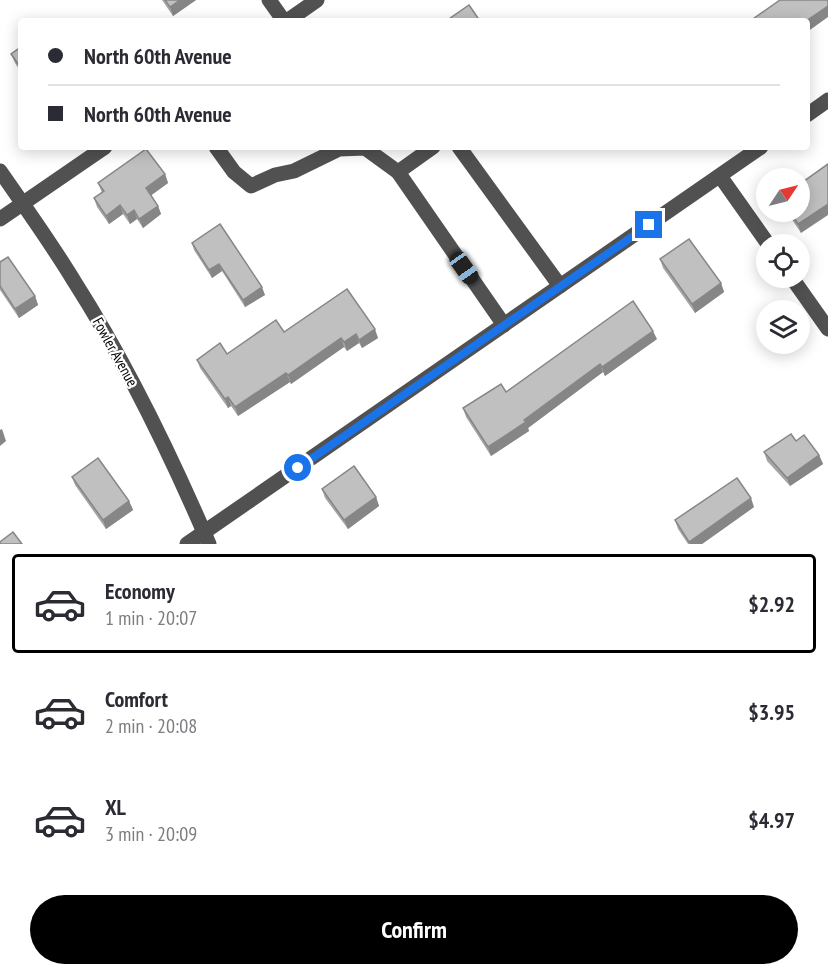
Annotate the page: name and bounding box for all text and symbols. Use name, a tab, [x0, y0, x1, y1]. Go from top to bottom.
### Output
text: North 60th Avenue	[84, 42, 232, 70]
text: North 60th Avenue	[84, 100, 232, 128]
north arrow	[756, 168, 810, 222]
map controls	[756, 168, 810, 354]
route end	[635, 211, 662, 238]
button: locate	[756, 234, 810, 288]
car	[446, 248, 482, 288]
button: layers	[756, 300, 810, 354]
street label: Fowler Avenue	[89, 314, 142, 390]
route start	[284, 454, 311, 481]
icon: car	[33, 577, 87, 631]
text: Economy	[105, 577, 175, 605]
text: $2.92	[748, 590, 795, 618]
text: 1 min · 20:07	[105, 605, 197, 631]
icon: car	[33, 685, 87, 739]
text: Comfort	[105, 685, 168, 713]
text: $3.95	[748, 698, 795, 726]
text: 2 min · 20:08	[105, 713, 197, 739]
icon: car	[33, 793, 87, 847]
text: XL	[105, 793, 126, 821]
text: $4.97	[748, 806, 795, 834]
text: 3 min · 20:09	[105, 821, 197, 847]
button: Confirm	[30, 895, 798, 964]

